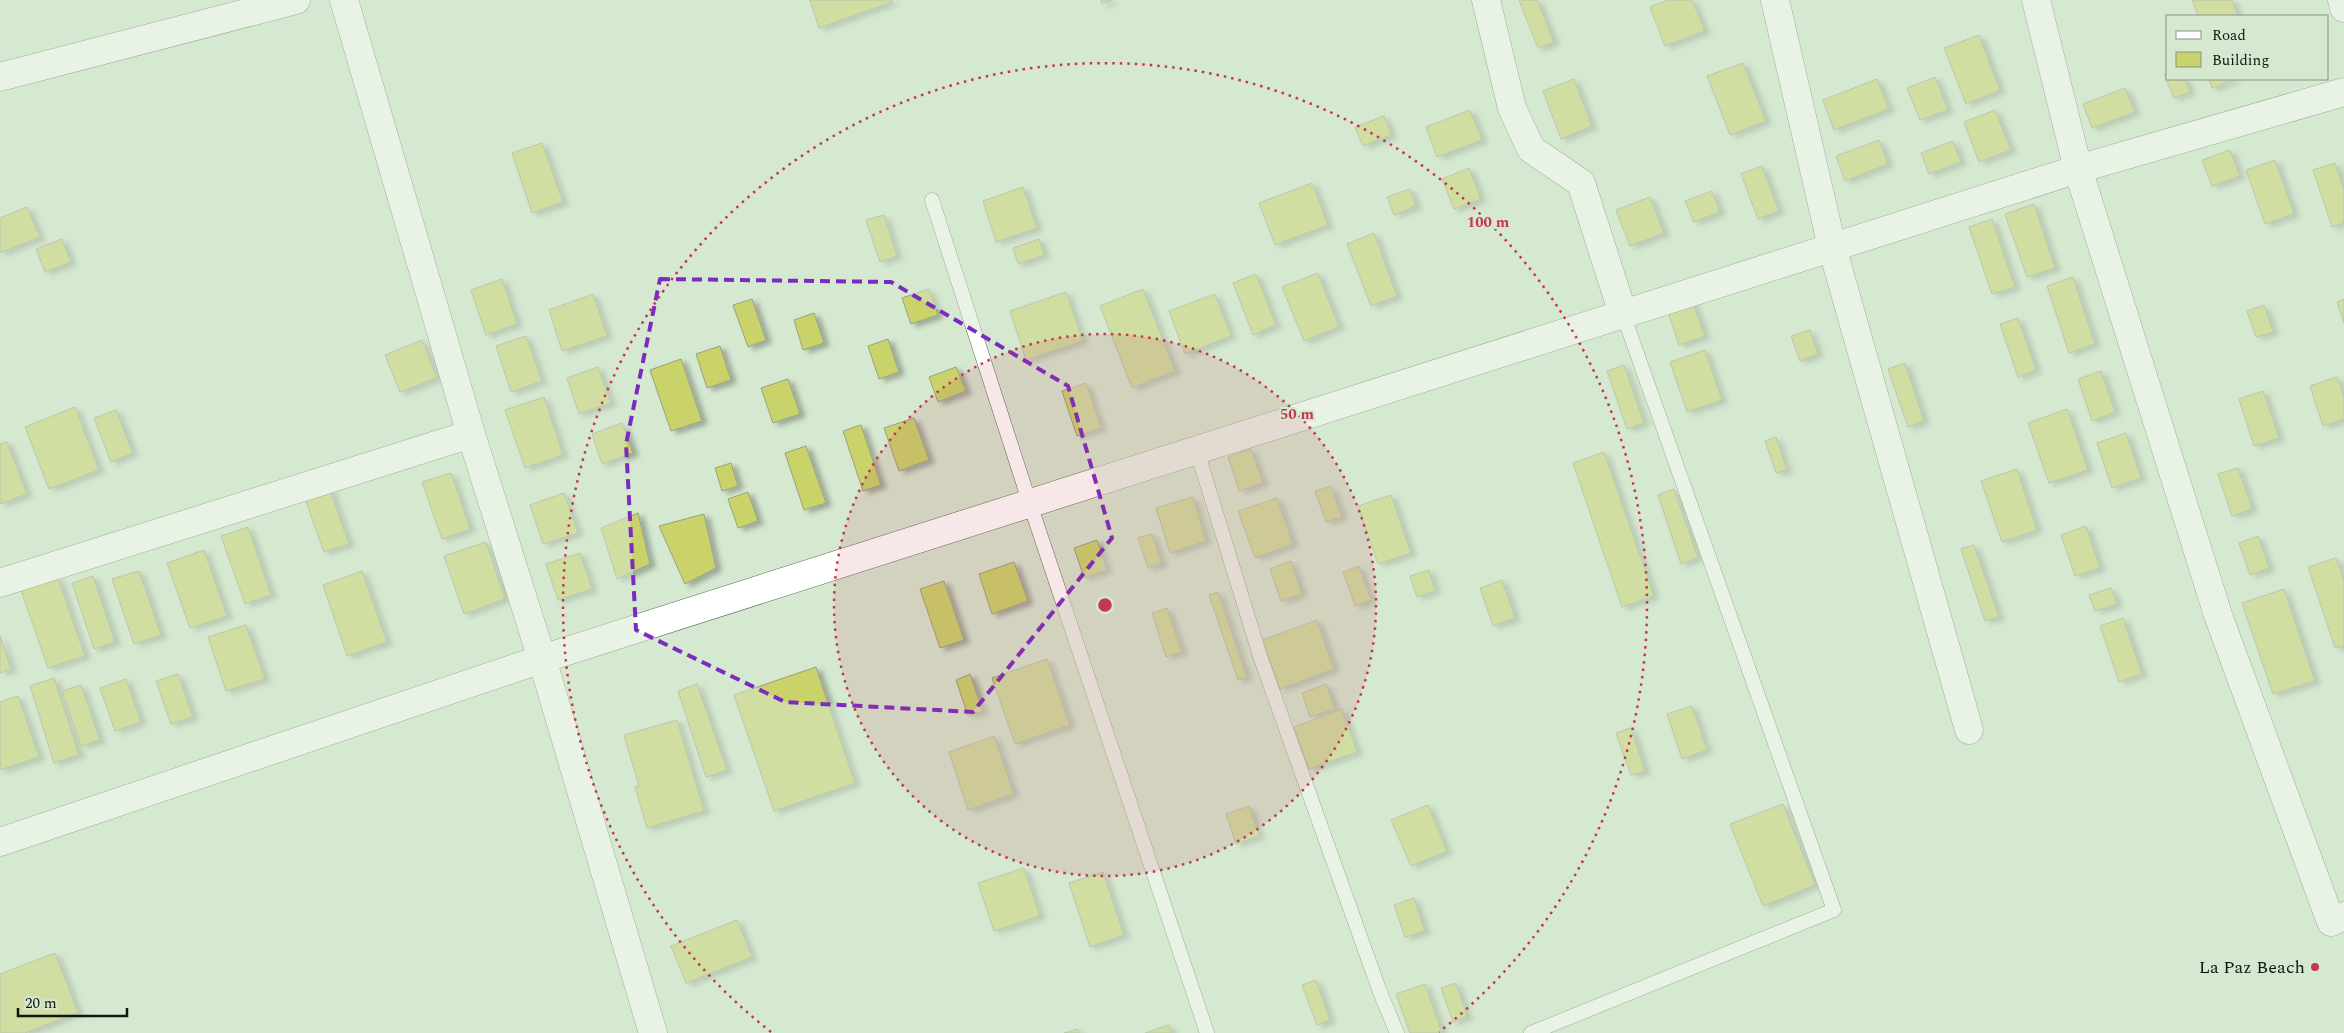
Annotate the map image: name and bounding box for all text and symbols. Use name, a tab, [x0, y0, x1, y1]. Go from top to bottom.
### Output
legend	[2166, 15, 2329, 80]
text: Road	[2212, 24, 2246, 47]
text: Building	[2212, 49, 2269, 72]
text: 100 m	[1467, 211, 1510, 234]
text: 50 m	[1280, 403, 1315, 426]
centre of rings	[1096, 596, 1114, 614]
place label: La Paz Beach	[2199, 954, 2305, 981]
marker: La Paz Beach	[2309, 961, 2321, 973]
scale bar	[18, 986, 126, 1018]
text: 20 m	[25, 992, 57, 1015]

